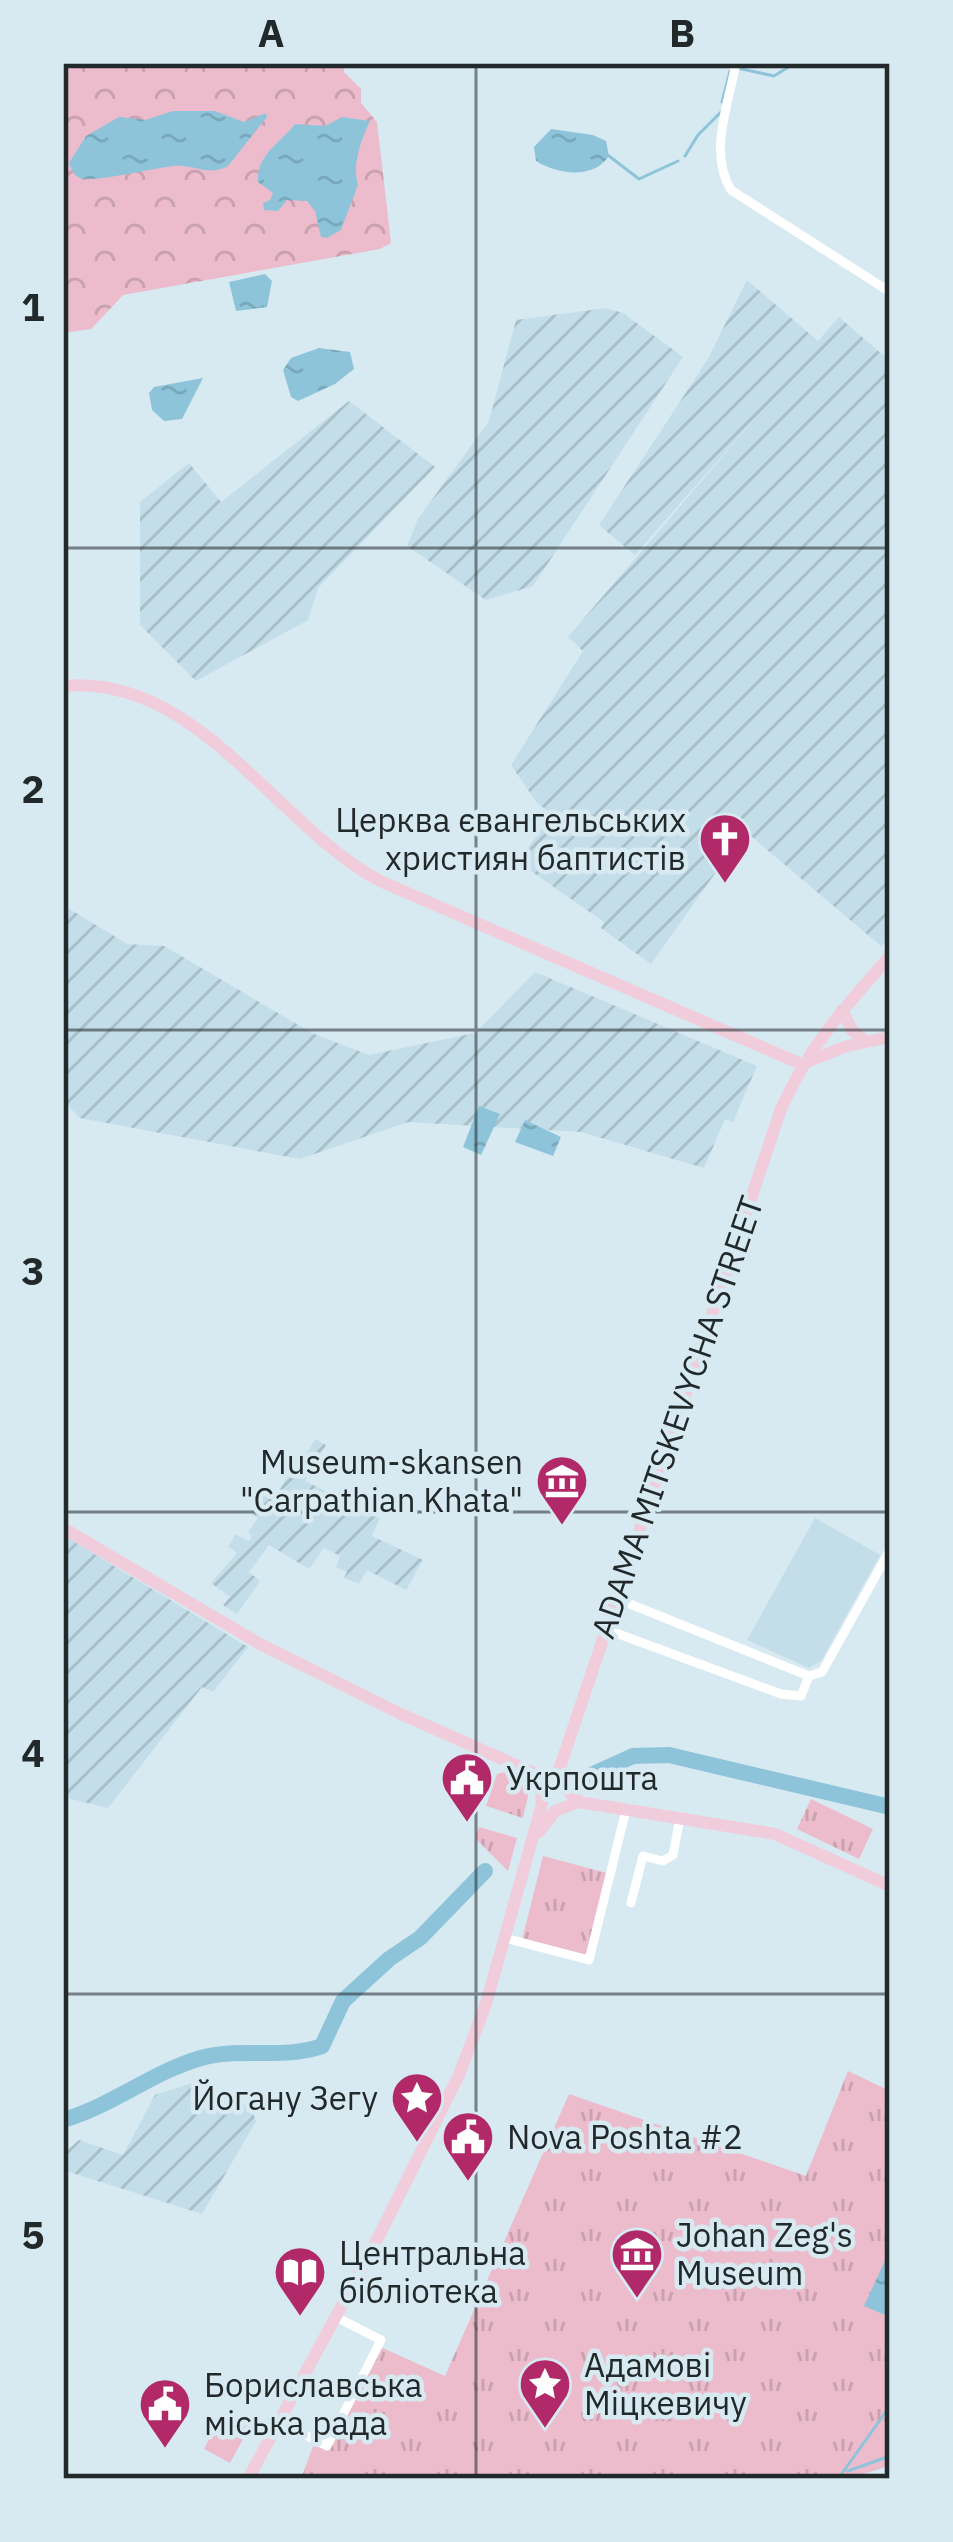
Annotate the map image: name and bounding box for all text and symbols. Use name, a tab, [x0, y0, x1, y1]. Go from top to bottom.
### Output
text: A	[258, 7, 284, 58]
text: B	[669, 7, 695, 58]
text: 1	[21, 281, 45, 332]
text: 2	[21, 763, 45, 814]
place label: Церква євангельських християн баптистів	[335, 798, 686, 879]
church icon: Церква євангельських християн баптистів	[697, 811, 753, 885]
street label: ADAMA MITSKEVYCHA STREET	[581, 1190, 773, 1644]
text: 3	[21, 1245, 45, 1296]
place label: Museum-skansen "Carpathian Khata"	[240, 1440, 523, 1521]
museum icon: Museum-skansen "Carpathian Khata"	[534, 1453, 590, 1527]
text: 4	[21, 1727, 45, 1778]
public building icon: Укрпошта	[439, 1750, 495, 1824]
place label: Укрпошта	[506, 1756, 658, 1799]
place icon: Йогану Зегу	[389, 2070, 445, 2144]
place label: Йогану Зегу	[192, 2076, 378, 2119]
public building icon: Nova Poshta #2	[440, 2109, 496, 2183]
place label: Nova Poshta #2	[507, 2115, 743, 2158]
text: 5	[21, 2209, 45, 2260]
place label: Johan Zeg's Museum	[676, 2213, 853, 2294]
museum icon: Johan Zeg's Museum	[609, 2226, 665, 2300]
place label: Центральна бібліотека	[339, 2231, 526, 2312]
library icon: Центральна бібліотека	[272, 2244, 328, 2318]
place label: Адамові Міцкевичу	[584, 2343, 747, 2424]
place icon: Адамові Міцкевичу	[517, 2356, 573, 2430]
place label: Бориславська міська рада	[204, 2363, 423, 2444]
public building icon: Бориславська міська рада	[137, 2376, 193, 2450]

